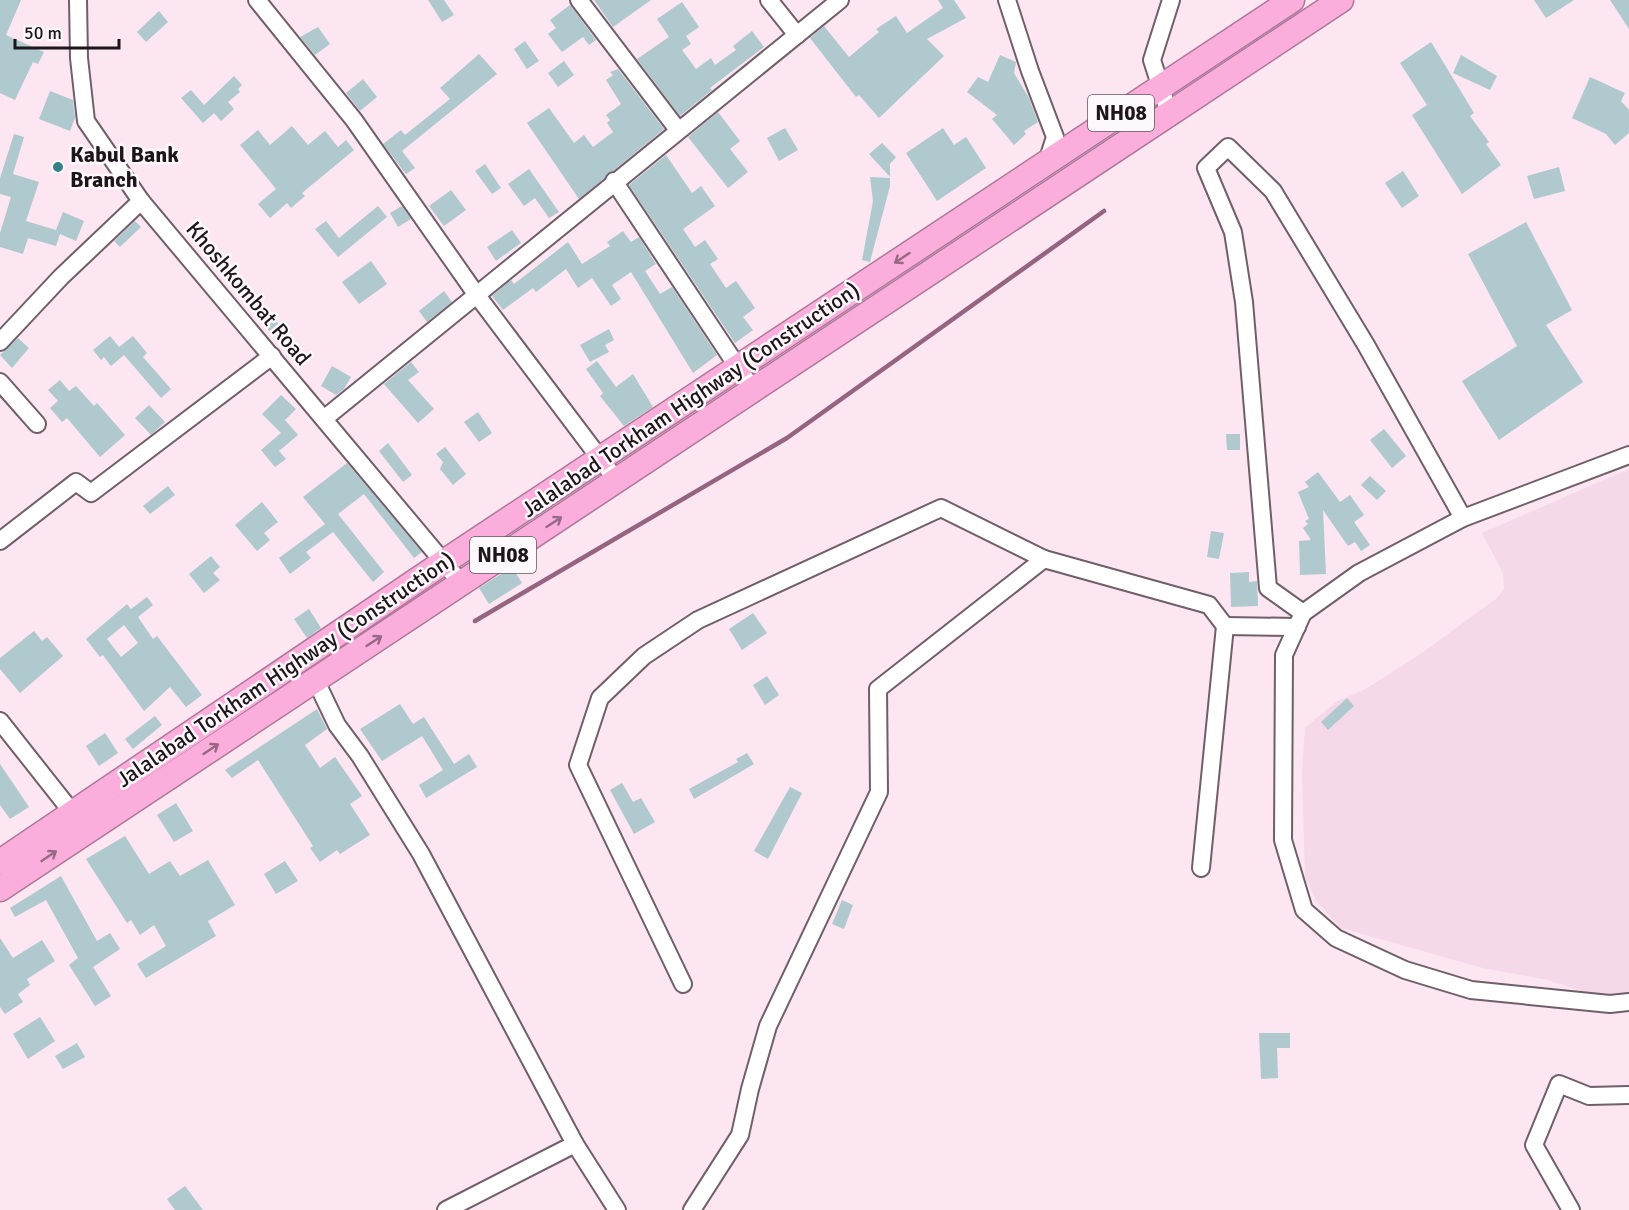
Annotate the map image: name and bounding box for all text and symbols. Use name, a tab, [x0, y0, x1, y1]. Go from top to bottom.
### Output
scale bar	[15, 12, 118, 50]
text: 50 m	[24, 22, 62, 44]
road number: NH08	[1088, 95, 1154, 131]
place label: Kabul Bank Branch	[70, 141, 179, 193]
marker: Kabul Bank Branch	[51, 160, 65, 174]
street label: Khoshkombat Road	[180, 216, 317, 371]
one-way arrow	[893, 252, 910, 265]
street label: Jalalabad Torkham Highway (Construction)	[516, 276, 864, 523]
one-way arrow	[545, 516, 562, 528]
road number: NH08	[470, 537, 536, 573]
street label: Jalalabad Torkham Highway (Construction)	[111, 546, 459, 793]
one-way arrow	[365, 635, 381, 647]
one-way arrow	[202, 742, 219, 754]
one-way arrow	[40, 850, 57, 863]

